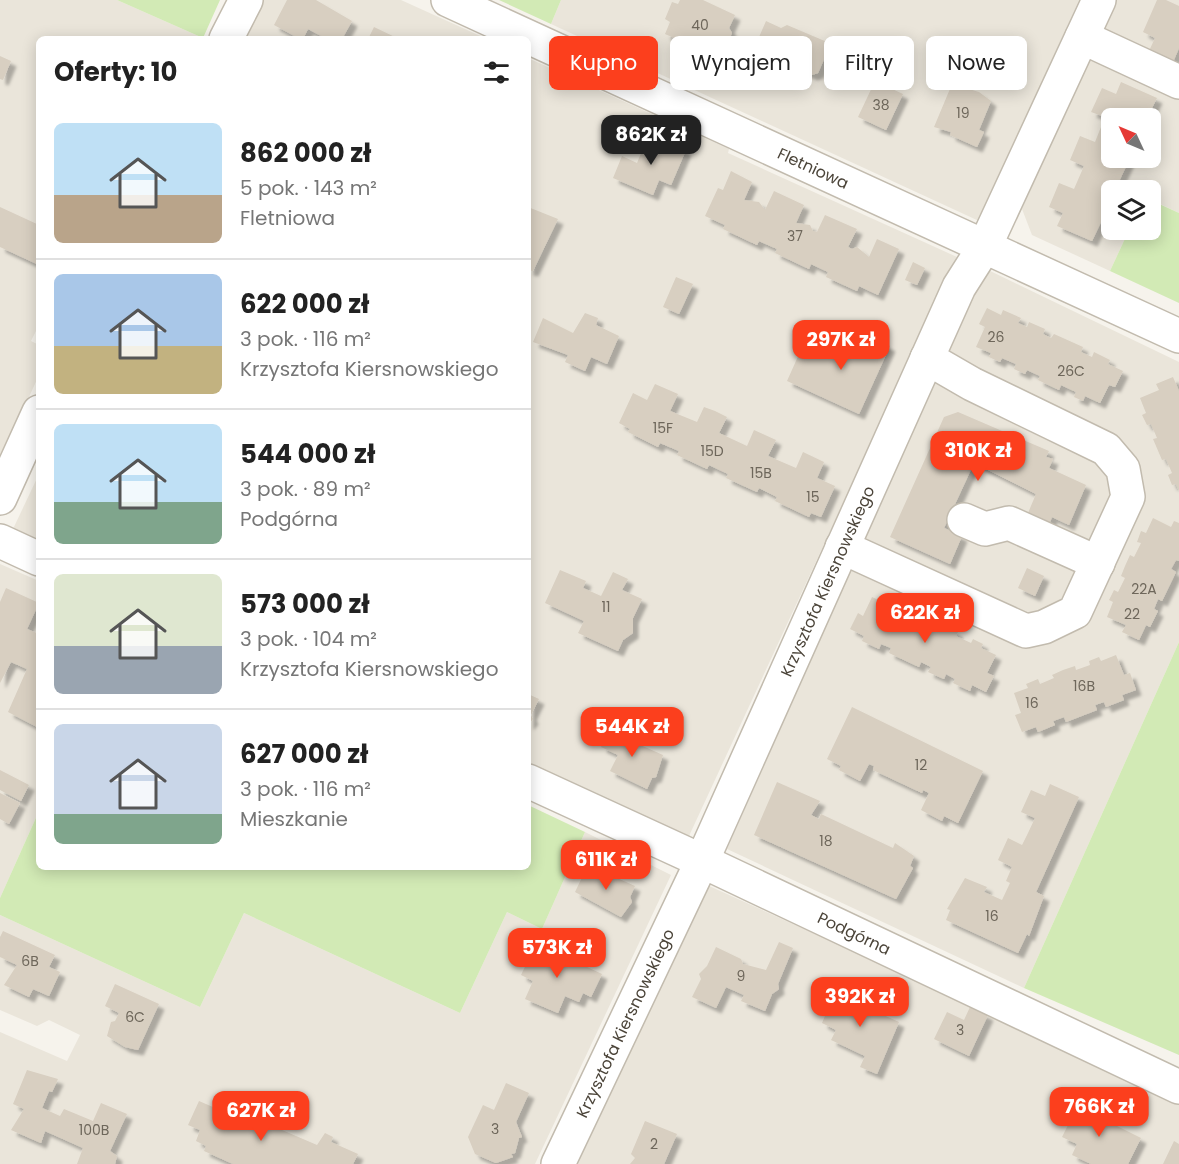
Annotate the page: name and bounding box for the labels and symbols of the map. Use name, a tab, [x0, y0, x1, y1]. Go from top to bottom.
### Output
house number: 40	[691, 15, 709, 35]
house number: 38	[872, 95, 890, 115]
house number: 19	[956, 103, 970, 123]
north arrow	[1101, 108, 1161, 168]
pin: 862K zł	[596, 115, 706, 166]
street label: Fletniowa	[774, 142, 852, 195]
house number: 37	[787, 226, 803, 246]
pin: 297K zł	[786, 320, 896, 371]
house number: 26	[988, 327, 1005, 347]
house number: 26C	[1057, 361, 1085, 381]
house number: 15F	[653, 418, 673, 438]
pin: 310K zł	[923, 431, 1033, 482]
house number: 15D	[700, 441, 724, 461]
house number: 15B	[750, 463, 772, 483]
street label: Krzysztofa Kiersnowskiego	[775, 482, 880, 681]
house number: 15	[806, 487, 820, 507]
house number: 22A	[1131, 579, 1157, 599]
pin: 622K zł	[870, 593, 980, 644]
house number: 11	[602, 597, 610, 617]
house number: 22	[1124, 604, 1140, 624]
house number: 16B	[1073, 676, 1095, 696]
house number: 16	[1025, 693, 1039, 713]
pin: 544K zł	[577, 707, 687, 758]
house number: 12	[915, 755, 927, 775]
house number: 18	[819, 831, 833, 851]
pin: 611K zł	[551, 840, 661, 891]
street label: Podgórna	[814, 906, 894, 961]
house number: 16	[985, 906, 999, 926]
street label: Krzysztofa Kiersnowskiego	[571, 925, 680, 1122]
pin: 573K zł	[502, 928, 612, 979]
house number: 6B	[21, 951, 39, 971]
house number: 9	[737, 966, 745, 986]
pin: 392K zł	[805, 977, 915, 1028]
house number: 6C	[125, 1007, 145, 1027]
house number: 3	[956, 1020, 964, 1040]
pin: 766K zł	[1044, 1087, 1154, 1138]
pin: 627K zł	[206, 1091, 316, 1142]
house number: 3	[491, 1119, 499, 1139]
house number: 100B	[79, 1120, 109, 1140]
house number: 2	[650, 1134, 658, 1154]

